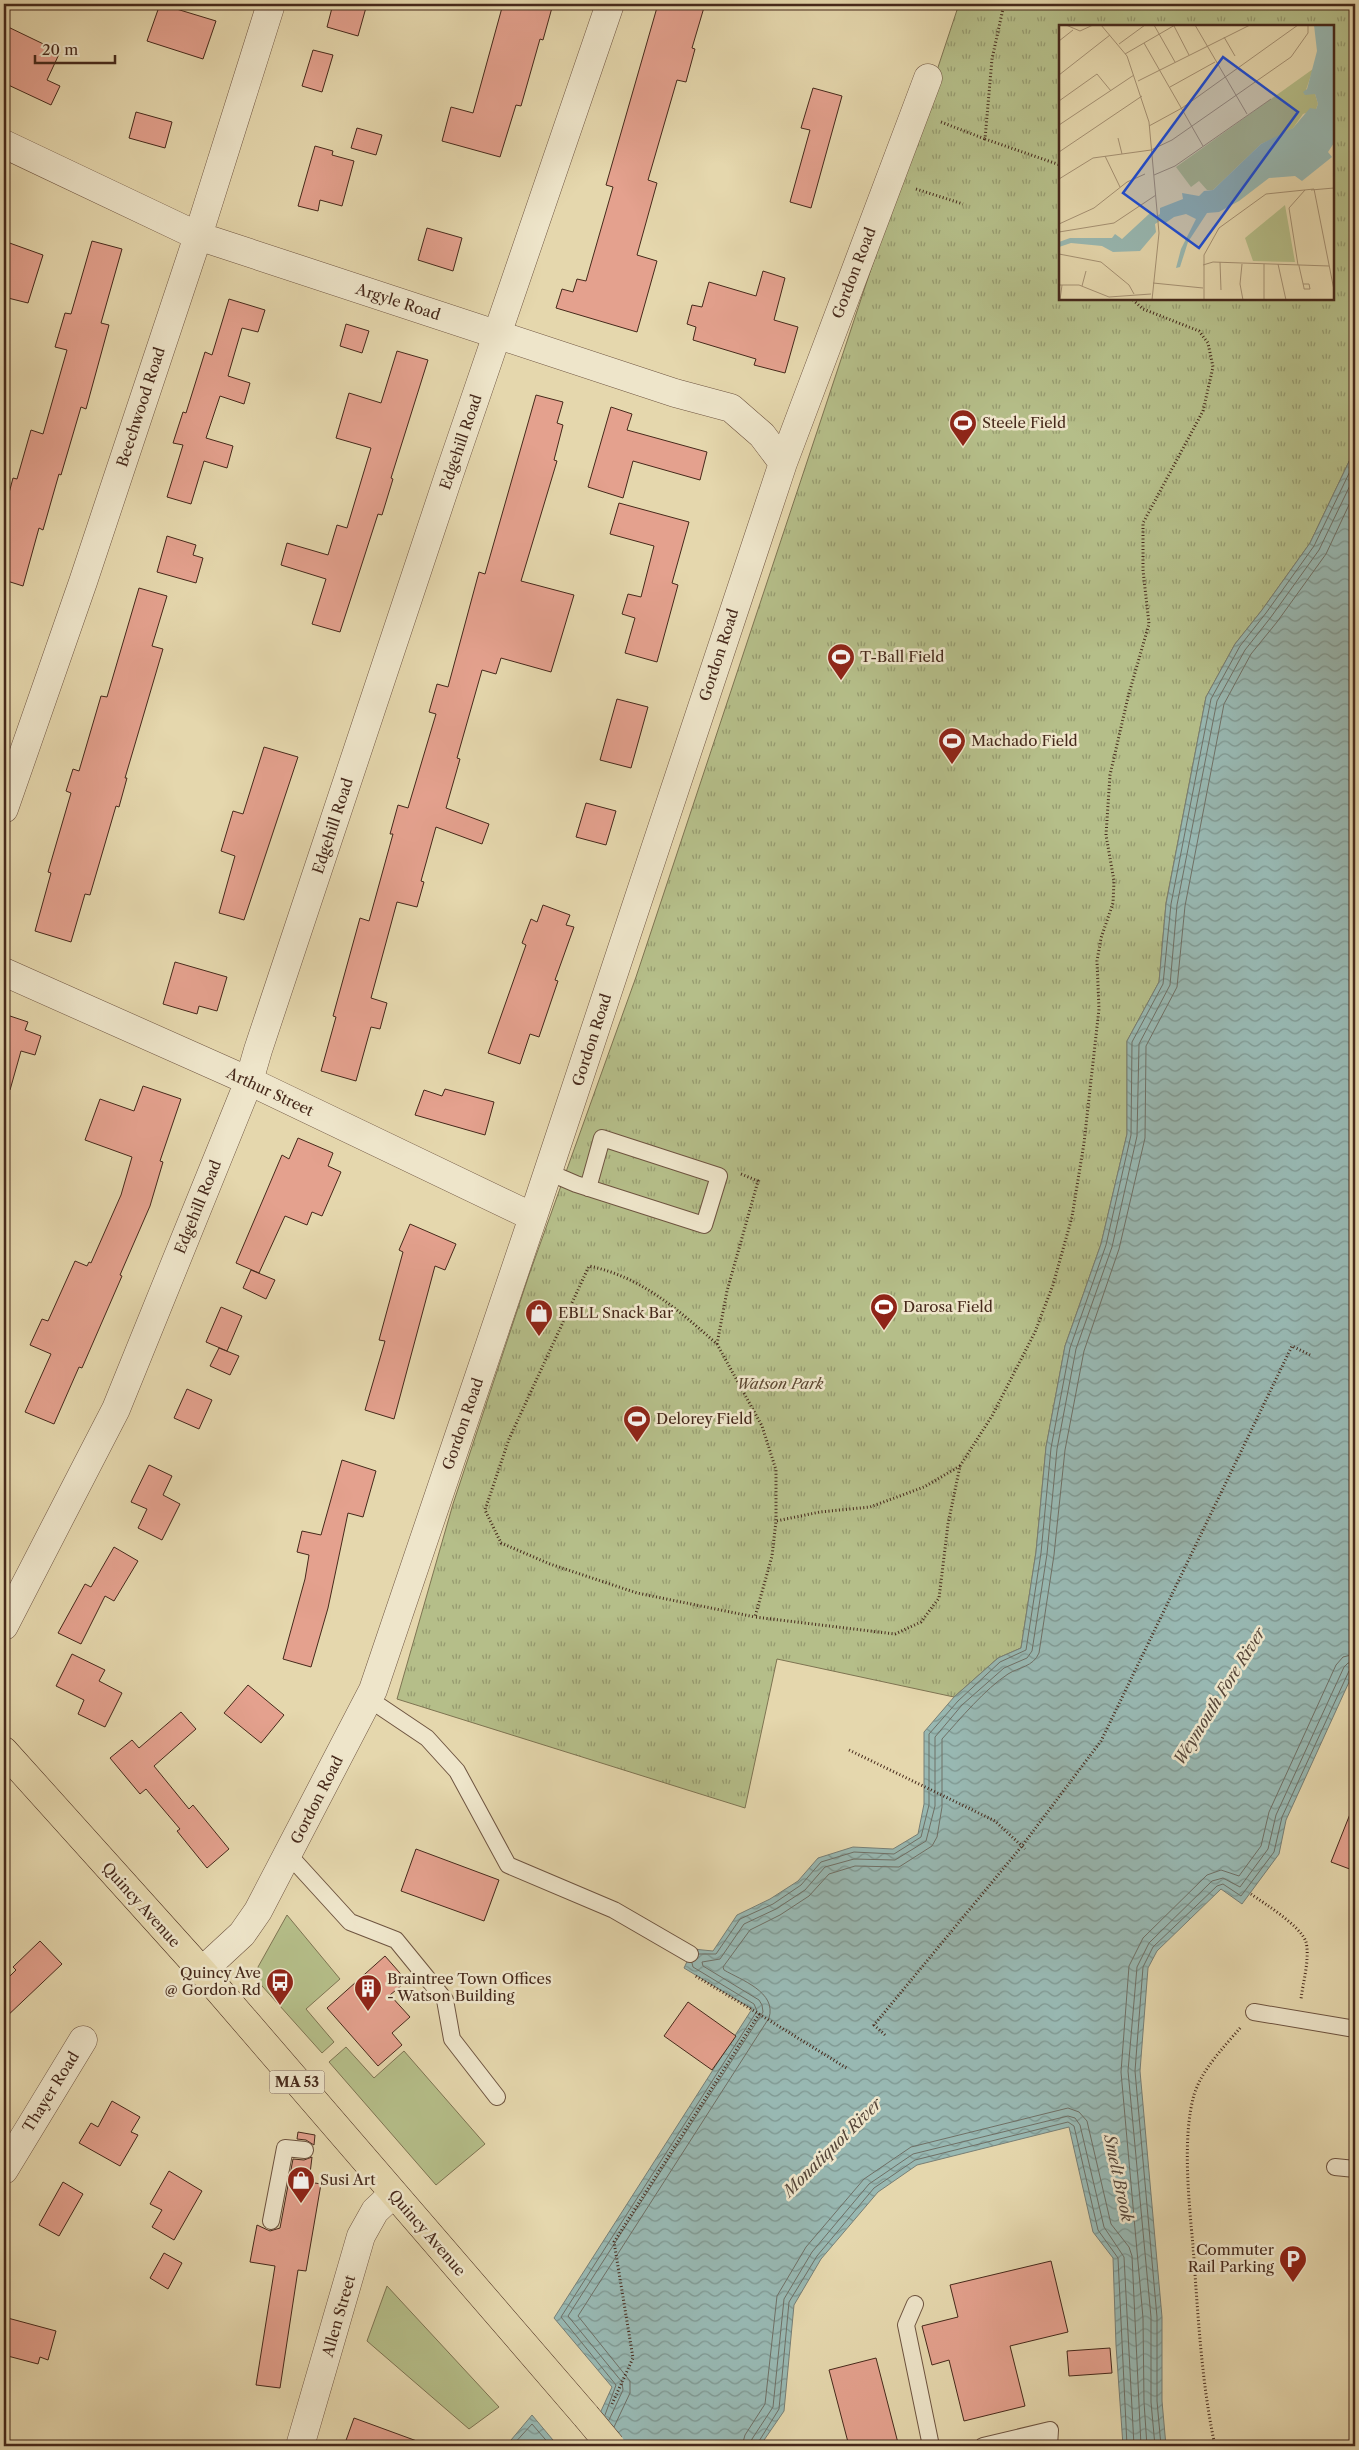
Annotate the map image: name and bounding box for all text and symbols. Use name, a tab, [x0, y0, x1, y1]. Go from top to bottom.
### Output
inset map	[1059, 25, 1334, 300]
scale bar	[35, 32, 115, 64]
text: 20 m	[42, 40, 78, 59]
street label: Gordon Road	[827, 225, 880, 321]
street label: Argyle Road	[353, 279, 443, 324]
street label: Beechwood Road	[112, 345, 169, 469]
street label: Edgehill Road	[435, 392, 486, 492]
sports icon: Steele Field	[948, 408, 978, 447]
place label: Steele Field	[982, 413, 1066, 432]
street label: Gordon Road	[695, 606, 742, 704]
sports icon: T-Ball Field	[826, 642, 856, 681]
place label: T-Ball Field	[860, 647, 944, 666]
sports icon: Machado Field	[937, 726, 967, 765]
place label: Machado Field	[971, 731, 1078, 750]
street label: Edgehill Road	[308, 776, 357, 876]
street label: Gordon Road	[568, 991, 615, 1089]
street label: Arthur Street	[223, 1063, 317, 1120]
street label: Edgehill Road	[170, 1157, 225, 1257]
sports icon: Darosa Field	[869, 1292, 899, 1331]
place label: Darosa Field	[903, 1297, 993, 1316]
shop icon: EBLL Snack Bar	[524, 1298, 554, 1337]
place label: EBLL Snack Bar	[558, 1303, 674, 1322]
park label: Watson Park	[736, 1374, 824, 1393]
street label: Gordon Road	[438, 1375, 487, 1472]
sports icon: Delorey Field	[622, 1404, 652, 1443]
place label: Delorey Field	[656, 1409, 753, 1428]
water label: Weymouth Fore River	[1169, 1622, 1270, 1768]
street label: Gordon Road	[286, 1753, 347, 1847]
street label: Quincy Avenue	[98, 1858, 185, 1951]
place label: Quincy Ave @ Gordon Rd	[165, 1963, 261, 1999]
bus stop icon: Quincy Ave @ Gordon Rd	[265, 1967, 295, 2006]
place label: Braintree Town Offices - Watson Building	[387, 1969, 551, 2005]
building icon: Braintree Town Offices - Watson Building	[353, 1973, 383, 2012]
street label: Thayer Road	[18, 2048, 83, 2136]
road number: MA 53	[270, 2070, 324, 2094]
water label: Monatiquot River	[777, 2092, 887, 2202]
water label: Smelt Brook	[1100, 2132, 1138, 2224]
shop icon: Susi Art	[286, 2165, 316, 2204]
place label: Susi Art	[320, 2170, 376, 2189]
street label: Quincy Avenue	[385, 2186, 470, 2280]
place label: Commuter Rail Parking	[1188, 2240, 1275, 2276]
parking icon: Commuter Rail Parking	[1278, 2244, 1308, 2283]
street label: Allen Street	[317, 2272, 359, 2360]

